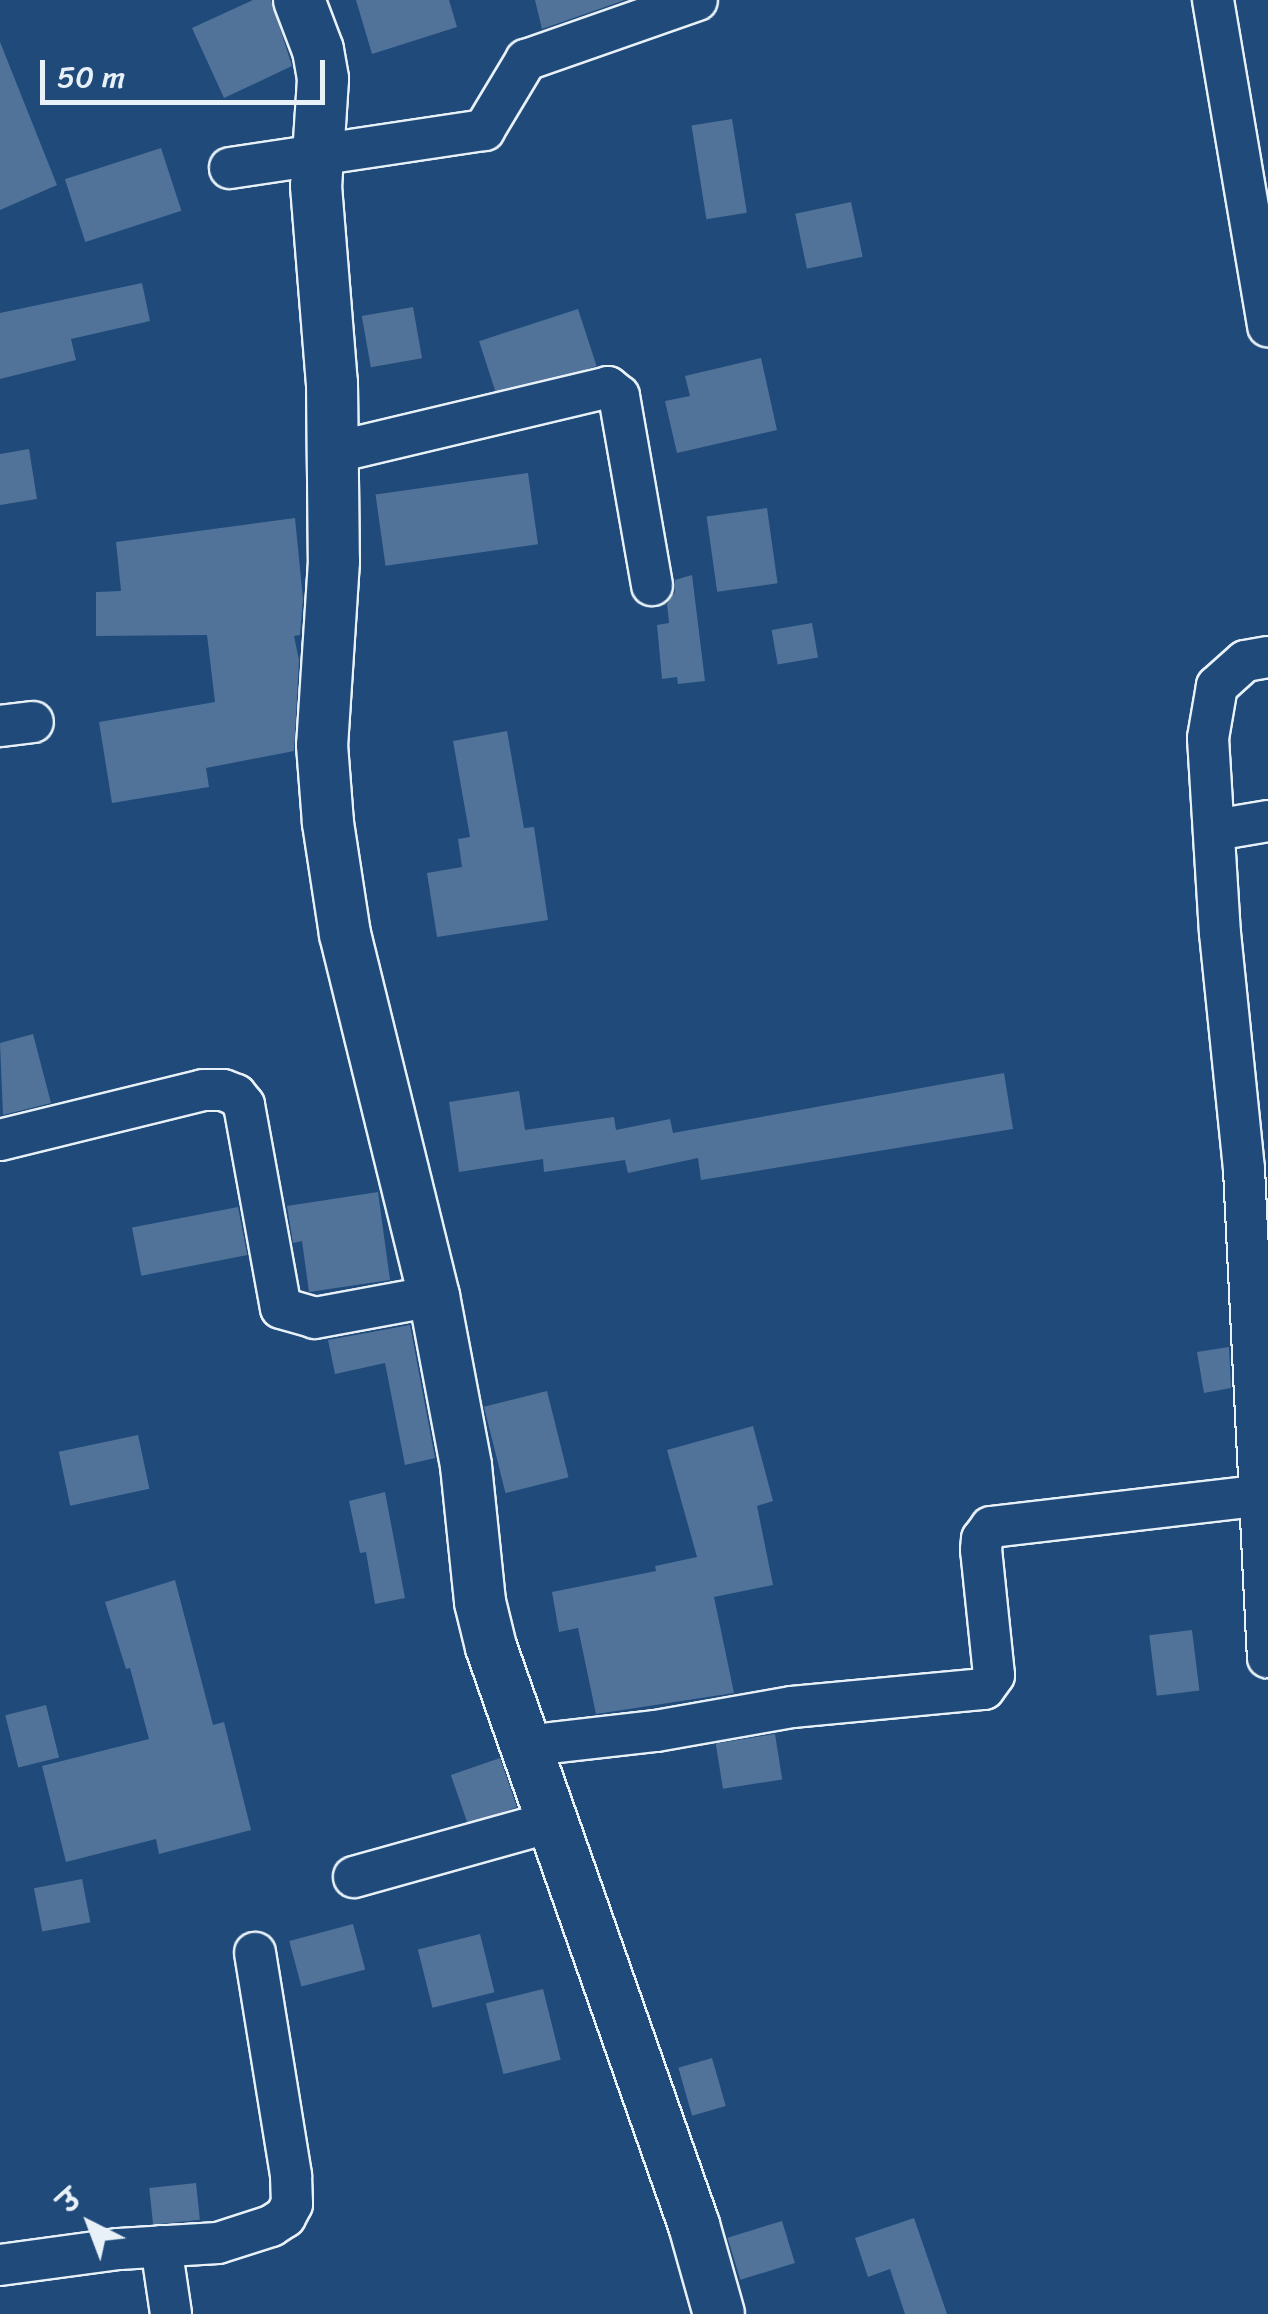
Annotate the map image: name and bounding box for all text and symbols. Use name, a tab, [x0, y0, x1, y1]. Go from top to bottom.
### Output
scale bar	[45, 40, 330, 102]
text: 50 m	[57, 50, 125, 104]
north arrow	[40, 2174, 140, 2274]
text: उ	[46, 2177, 93, 2226]

